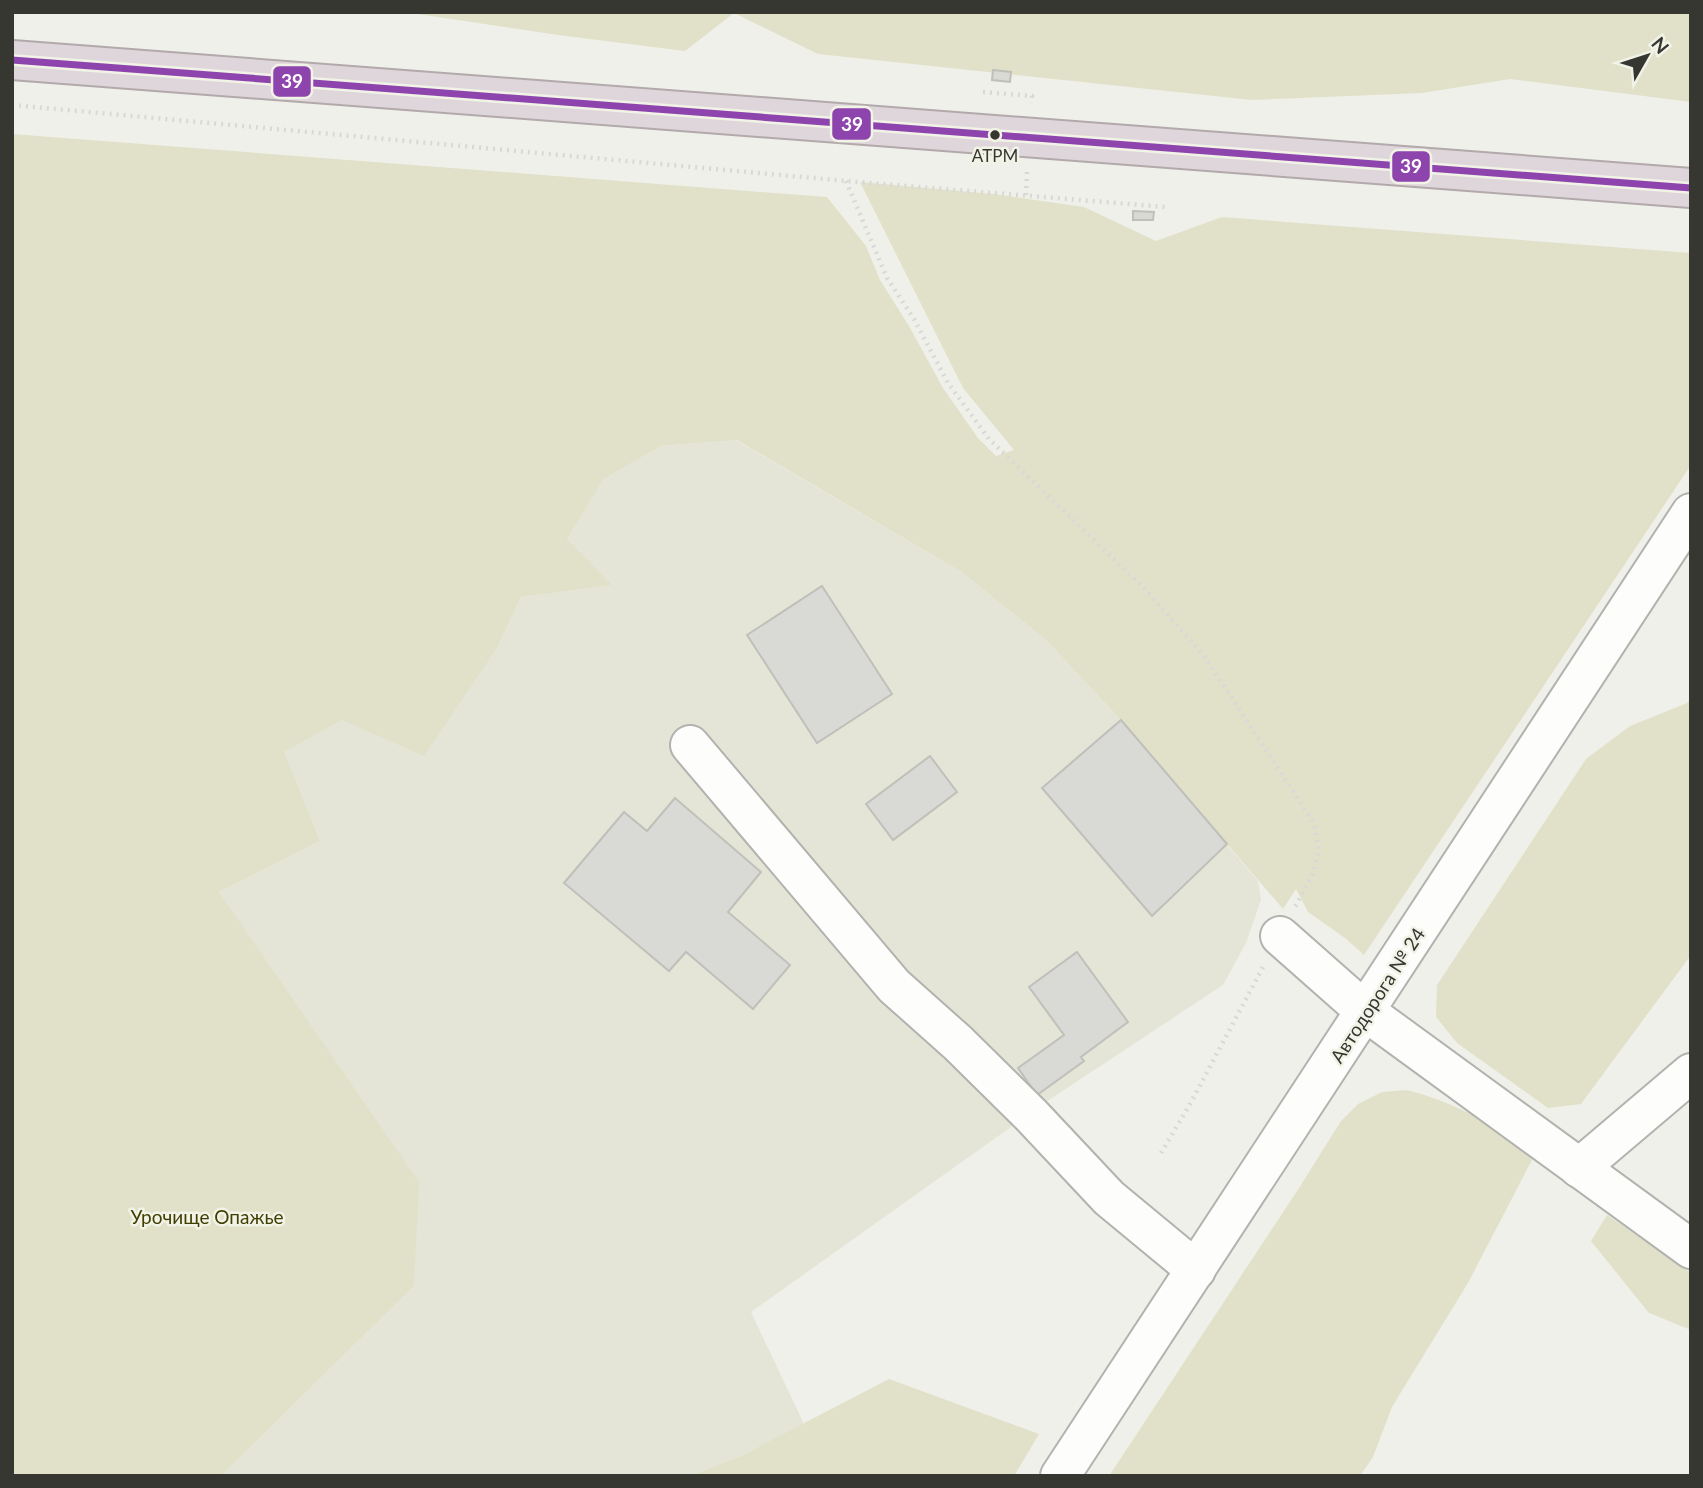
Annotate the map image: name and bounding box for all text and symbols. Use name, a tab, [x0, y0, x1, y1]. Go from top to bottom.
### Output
north arrow	[1612, 21, 1682, 91]
text: N	[1647, 32, 1674, 58]
line badge: 39	[272, 65, 312, 98]
text: 39	[281, 69, 303, 92]
line badge: 39	[831, 107, 872, 141]
text: 39	[841, 112, 863, 135]
marker: АТРМ	[988, 128, 1002, 142]
place label: АТРМ	[972, 145, 1018, 166]
line badge: 39	[1391, 150, 1431, 183]
text: 39	[1400, 154, 1422, 177]
street label: Автодорога № 24	[1325, 923, 1429, 1067]
park label: Урочище Опажье	[130, 1205, 284, 1228]

